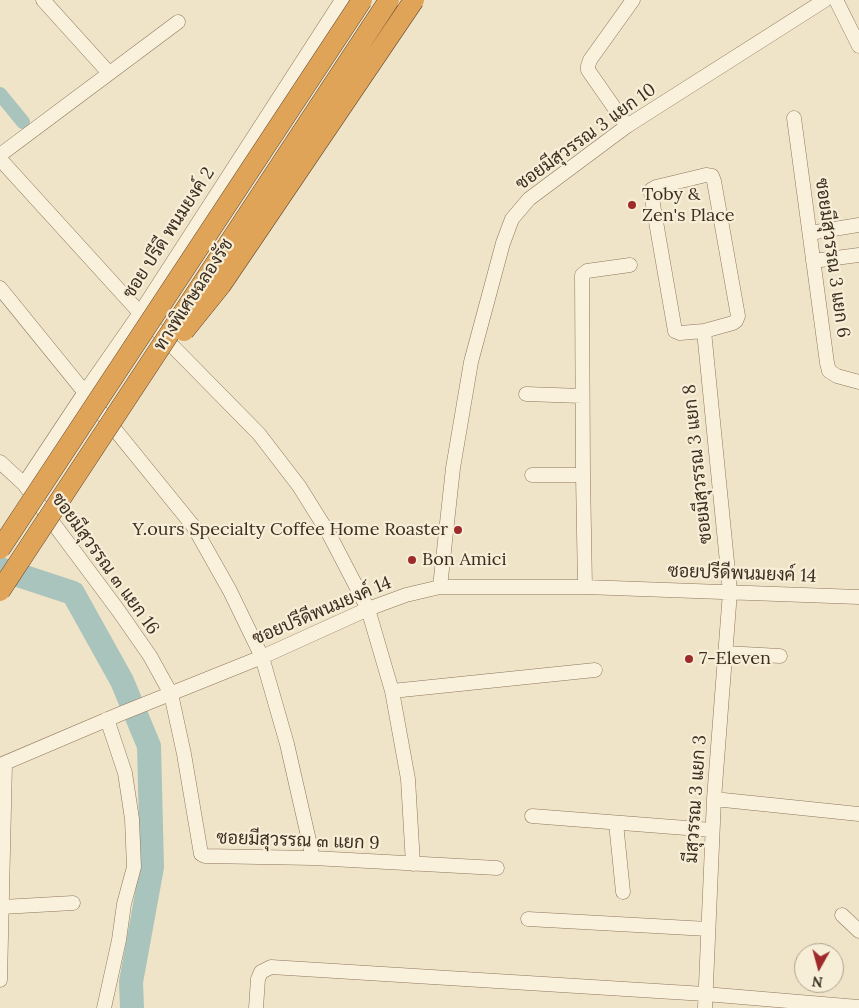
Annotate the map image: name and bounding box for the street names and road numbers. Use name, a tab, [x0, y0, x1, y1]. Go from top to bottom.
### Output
street label: ซอยมีสุวรรณ 3 แยก 10	[512, 79, 660, 195]
street label: ซอย ปรีดี พนมยงค์ 2	[119, 163, 219, 303]
street label: ซอยมีสุวรรณ 3 แยก 6	[810, 177, 854, 339]
street label: ทางพิเศษฉลองรัช	[150, 235, 238, 355]
street label: ซอยมีสุวรรณ 3 แยก 8	[679, 383, 717, 545]
street label: ซอยมีสุวรรณ ๓ แยก 16	[46, 489, 164, 639]
street label: ซอยปรีดีพนมยงค์ 14	[667, 561, 817, 587]
street label: ซอยปรีดีพนมยงค์ 14	[249, 572, 395, 650]
street label: มีสุวรรณ 3 แยก 3	[681, 734, 711, 864]
street label: ซอยมีสุวรรณ ๓ แยก 9	[216, 827, 380, 855]

